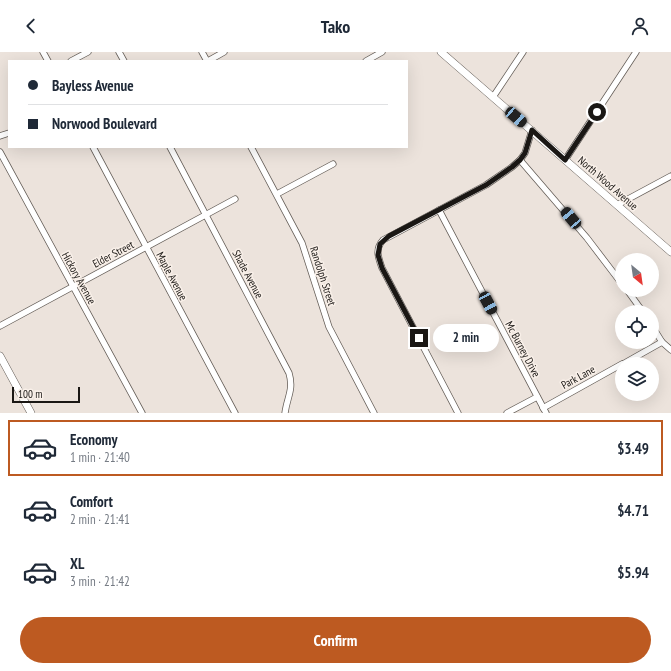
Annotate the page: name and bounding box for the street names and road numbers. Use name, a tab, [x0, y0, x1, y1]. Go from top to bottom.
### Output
street label: North Wood Avenue	[575, 153, 641, 213]
street label: Elder Street	[90, 237, 136, 271]
street label: Randolph Street	[307, 245, 339, 307]
street label: Shade Avenue	[229, 247, 267, 301]
street label: Hickory Avenue	[59, 249, 99, 307]
street label: Maple Avenue	[153, 249, 191, 303]
street label: Mc Burney Drive	[502, 319, 544, 380]
street label: Park Lane	[559, 362, 598, 392]

